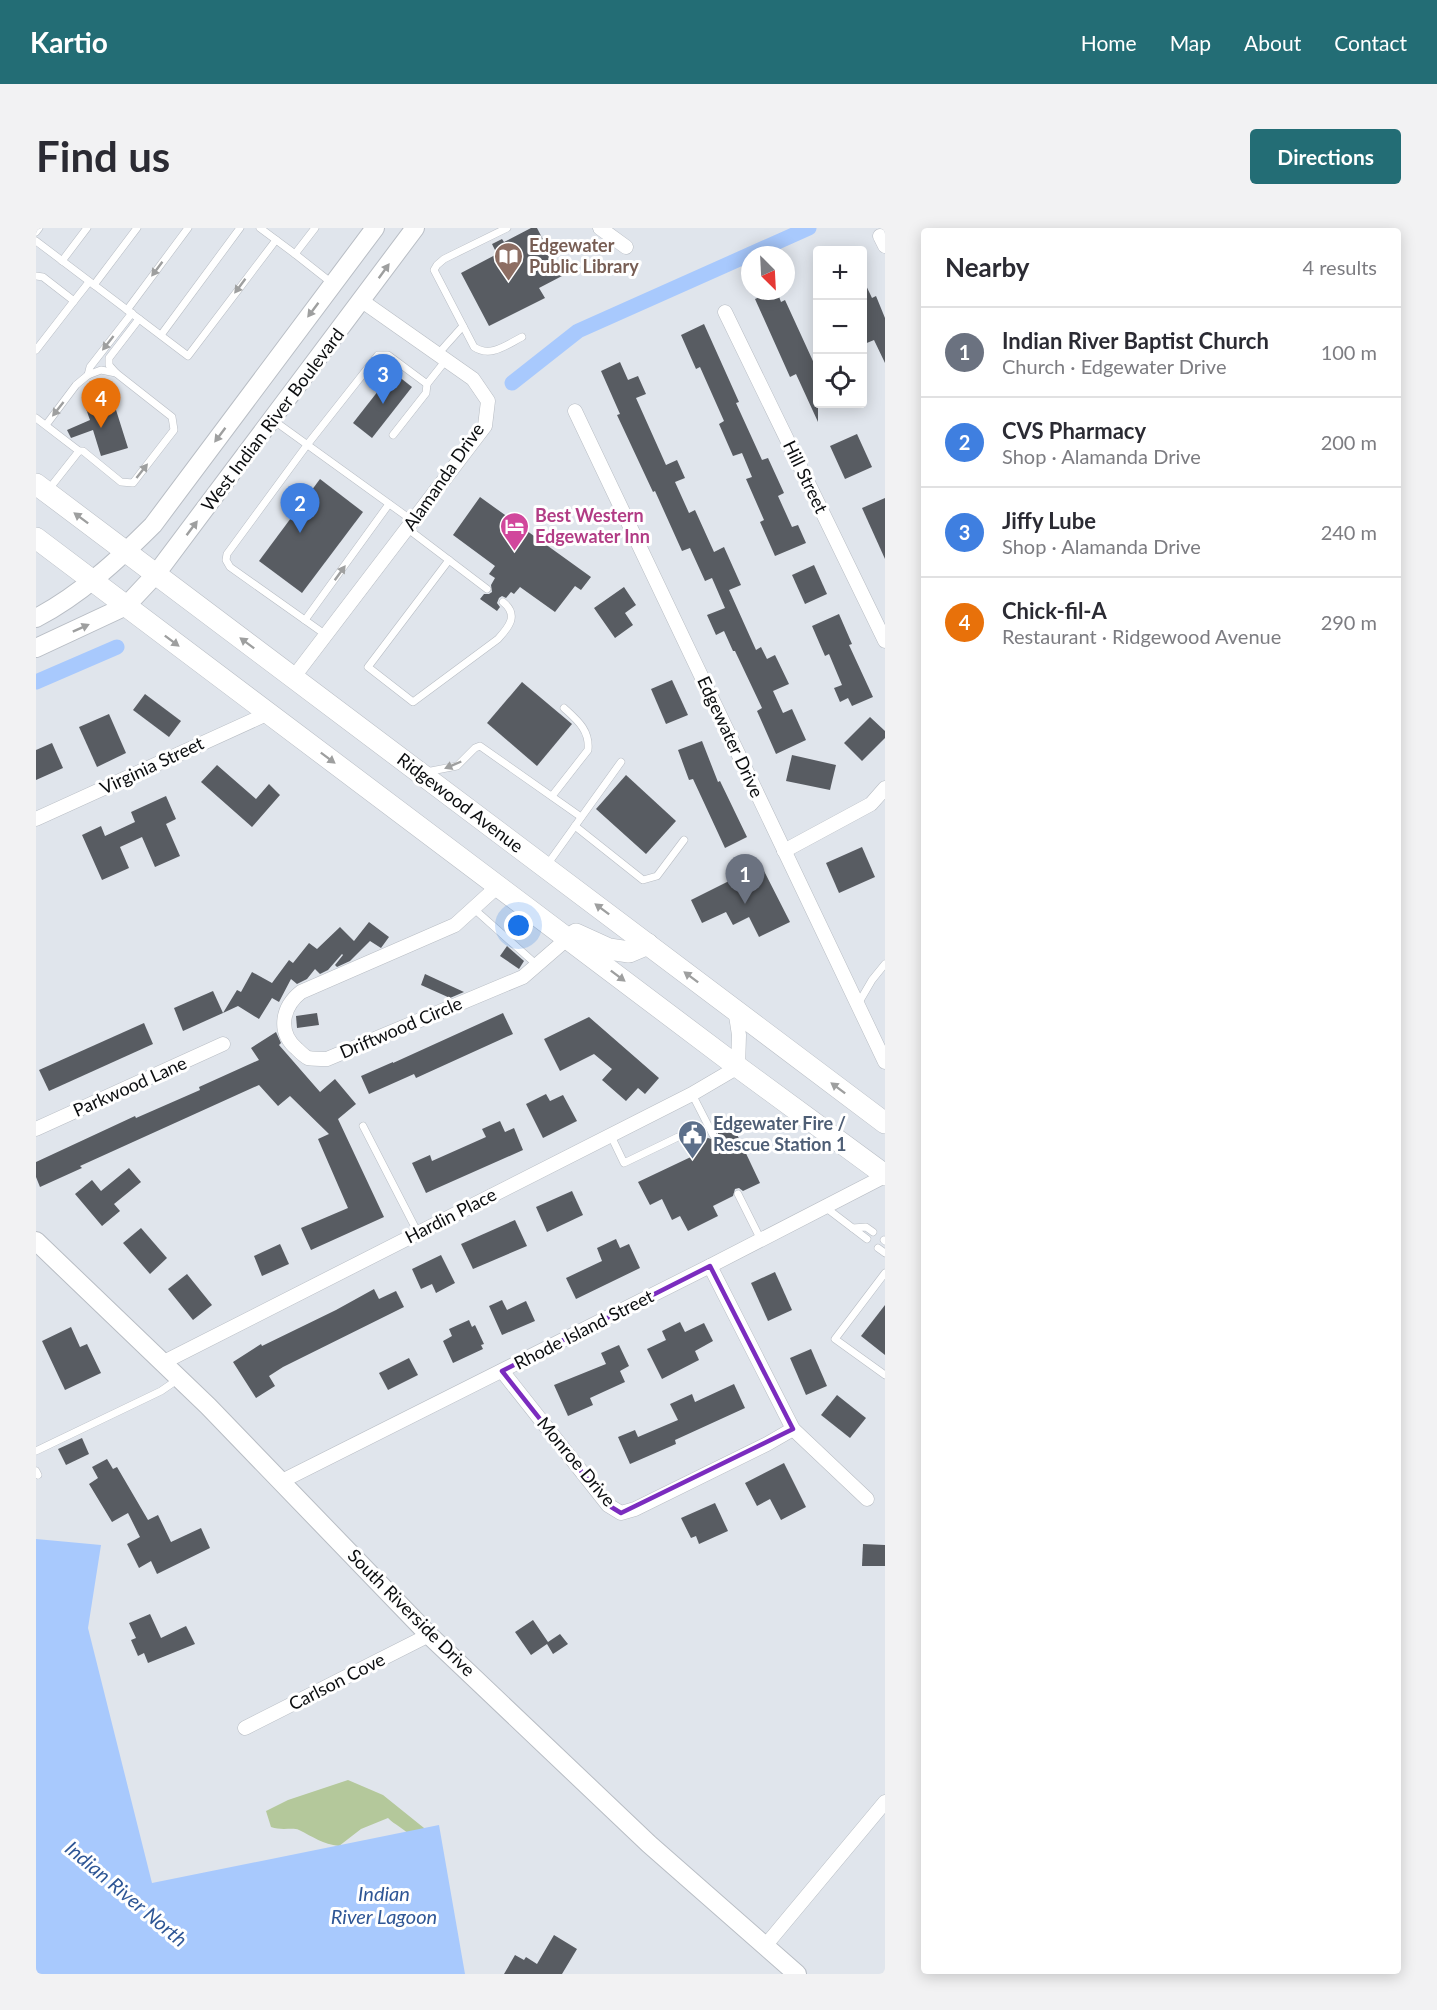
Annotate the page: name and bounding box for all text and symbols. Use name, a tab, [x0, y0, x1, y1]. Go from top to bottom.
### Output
text: Kartio	[30, 25, 108, 59]
text: Home	[1081, 30, 1137, 55]
text: Map	[1170, 30, 1211, 55]
text: About	[1244, 30, 1301, 55]
text: Contact	[1334, 30, 1407, 55]
button: Directions	[1250, 129, 1401, 184]
text: Find us	[36, 131, 170, 181]
place label: Edgewater Public Library	[529, 234, 639, 277]
library icon: Edgewater Public Library	[492, 240, 524, 282]
north arrow	[741, 246, 795, 300]
map controls	[813, 246, 867, 408]
button: +	[813, 246, 867, 300]
text: Nearby	[945, 251, 1030, 283]
text: 4 results	[1302, 255, 1377, 279]
one-way arrow	[151, 260, 163, 276]
one-way arrow	[378, 264, 390, 280]
one-way arrow	[235, 279, 247, 294]
button: −	[813, 300, 867, 354]
one-way arrow	[307, 302, 319, 318]
street label: West Indian River Boulevard	[196, 324, 348, 515]
text: Indian River Baptist Church	[1002, 327, 1269, 354]
one-way arrow	[103, 336, 115, 351]
text: 1	[959, 340, 970, 364]
text: 100 m	[1321, 340, 1377, 364]
pin: 3	[364, 354, 402, 404]
button: locate	[813, 354, 867, 408]
text: Church · Edgewater Drive	[1002, 354, 1226, 378]
pin: 4	[82, 378, 120, 428]
one-way arrow	[53, 401, 65, 416]
text: CVS Pharmacy	[1002, 417, 1146, 444]
street label: Alamanda Drive	[398, 419, 488, 534]
one-way arrow	[214, 428, 226, 443]
text: 2	[959, 430, 970, 454]
text: 200 m	[1321, 430, 1377, 454]
street label: Hill Street	[779, 436, 833, 517]
text: Shop · Alamanda Drive	[1002, 444, 1201, 468]
one-way arrow	[135, 464, 147, 479]
pin: 2	[280, 484, 320, 533]
place label: Best Western Edgewater Inn	[535, 504, 650, 547]
text: Jiffy Lube	[1002, 507, 1096, 534]
hotel icon: Best Western Edgewater Inn	[498, 510, 530, 552]
one-way arrow	[74, 512, 89, 524]
text: 3	[959, 520, 970, 544]
text: 240 m	[1321, 520, 1377, 544]
one-way arrow	[186, 521, 198, 537]
text: Shop · Alamanda Drive	[1002, 534, 1201, 558]
one-way arrow	[333, 565, 345, 580]
text: Chick-fil-A	[1002, 597, 1107, 624]
text: 4	[959, 610, 970, 634]
text: 290 m	[1321, 610, 1377, 634]
one-way arrow	[73, 623, 91, 633]
text: Restaurant · Ridgewood Avenue	[1002, 624, 1281, 648]
one-way arrow	[164, 635, 180, 647]
one-way arrow	[239, 637, 254, 649]
street label: Edgewater Drive	[693, 672, 769, 801]
street label: Virginia Street	[96, 731, 207, 799]
street label: Ridgewood Avenue	[393, 748, 528, 857]
one-way arrow	[320, 752, 336, 764]
one-way arrow	[444, 760, 462, 770]
pin: 1	[726, 854, 764, 904]
one-way arrow	[594, 904, 609, 916]
your location	[504, 911, 533, 940]
one-way arrow	[611, 970, 626, 982]
one-way arrow	[684, 971, 700, 983]
street label: Driftwood Circle	[336, 991, 465, 1063]
street label: Parkwood Lane	[69, 1051, 190, 1121]
one-way arrow	[831, 1082, 846, 1094]
place label: Edgewater Fire / Rescue Station 1	[713, 1112, 846, 1155]
public building icon: Edgewater Fire / Rescue Station 1	[676, 1118, 708, 1160]
street label: Hardin Place	[401, 1183, 500, 1248]
street label: Rhode Island Street	[510, 1284, 657, 1374]
street label: Monroe Drive	[533, 1412, 621, 1511]
street label: South Riverside Drive	[344, 1544, 480, 1680]
street label: Carlson Cove	[285, 1648, 388, 1715]
water label: Indian River North	[61, 1835, 192, 1951]
water label: Indian River Lagoon	[331, 1881, 437, 1928]

